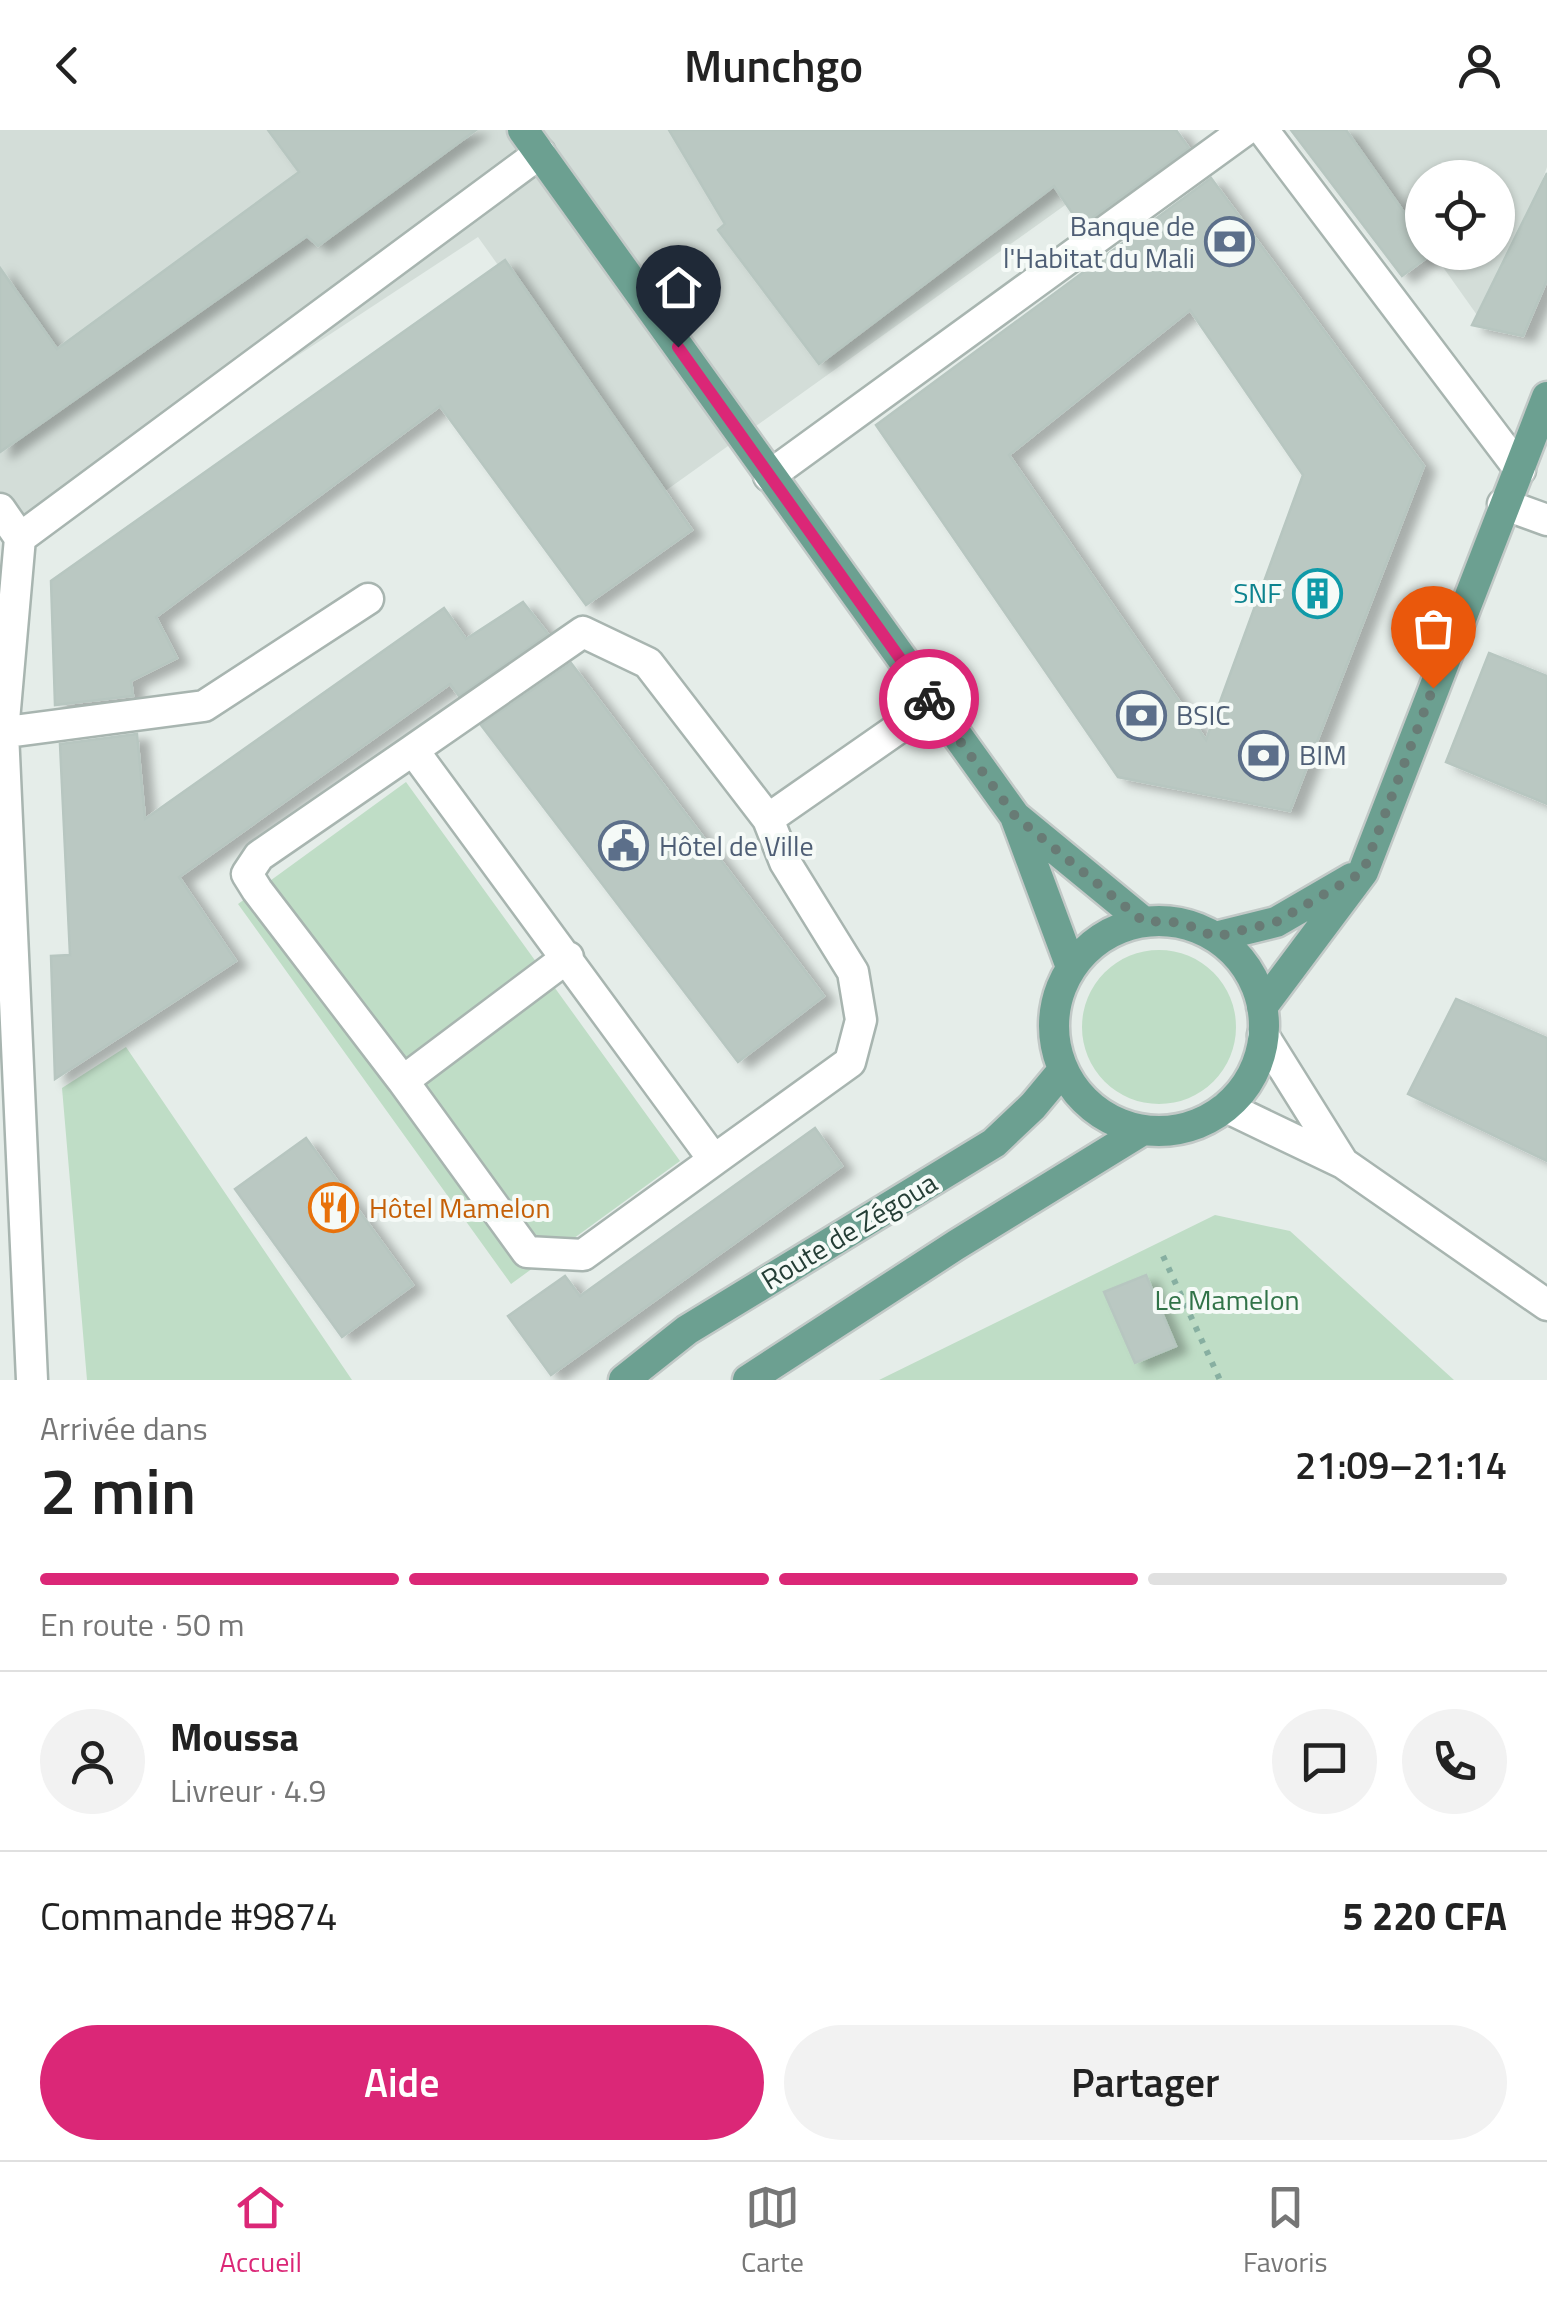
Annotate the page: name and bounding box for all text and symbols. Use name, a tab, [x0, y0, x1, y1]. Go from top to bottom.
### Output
text: Munchgo	[684, 31, 863, 99]
icon: back	[40, 38, 95, 93]
icon: person	[1452, 38, 1507, 93]
map controls	[1405, 160, 1515, 270]
button: locate	[1405, 160, 1515, 270]
place label: Banque de l'Habitat du Mali	[1003, 204, 1195, 279]
bank icon: Banque de l'Habitat du Mali	[1204, 216, 1256, 268]
pin	[636, 245, 721, 348]
icon: home	[651, 260, 706, 315]
building icon: SNF	[1291, 567, 1343, 619]
place label: SNF	[1233, 571, 1282, 614]
pin	[1391, 586, 1476, 689]
icon: bag	[1406, 601, 1461, 656]
courier	[879, 649, 979, 749]
icon: bike	[902, 672, 957, 727]
bank icon: BSIC	[1115, 689, 1167, 741]
place label: BSIC	[1176, 693, 1231, 736]
bank icon: BIM	[1238, 729, 1290, 781]
place label: BIM	[1299, 733, 1347, 776]
public building icon: Hôtel de Ville	[598, 820, 650, 872]
place label: Hôtel de Ville	[659, 824, 814, 867]
street label: Route de Zégoua	[752, 1161, 945, 1300]
restaurant icon: Hôtel Mamelon	[308, 1182, 360, 1234]
place label: Hôtel Mamelon	[369, 1186, 550, 1229]
park label: Le Mamelon	[1155, 1278, 1299, 1321]
text: Arrivée dans	[40, 1404, 208, 1452]
text: 21:09–21:14	[1295, 1436, 1507, 1494]
text: 2 min	[40, 1440, 196, 1539]
text: En route · 50 m	[40, 1600, 245, 1648]
text: Moussa	[170, 1708, 299, 1766]
button: person	[40, 1709, 145, 1814]
button: chat	[1272, 1709, 1377, 1814]
button: phone	[1402, 1709, 1507, 1814]
text: Livreur · 4.9	[170, 1766, 326, 1814]
text: Commande #9874	[40, 1887, 337, 1945]
text: 5 220 CFA	[1342, 1887, 1507, 1945]
button: Aide	[40, 2025, 764, 2140]
button: Partager	[784, 2025, 1507, 2140]
tab: Accueil	[220, 2180, 302, 2283]
tab: Carte	[741, 2180, 804, 2283]
tab: Favoris	[1243, 2180, 1327, 2283]

